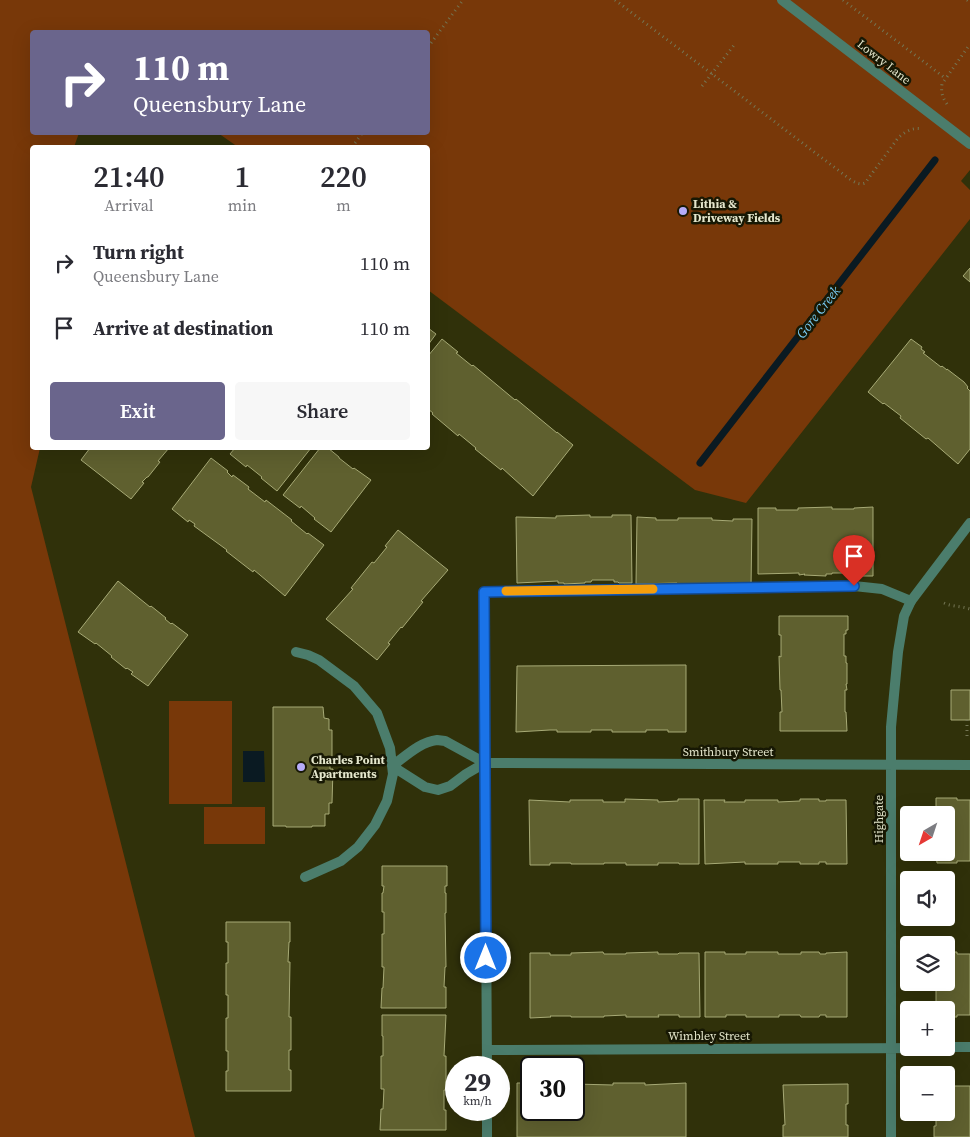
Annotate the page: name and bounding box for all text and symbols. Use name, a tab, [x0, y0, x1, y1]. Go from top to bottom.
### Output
street label: Lowry Lane	[854, 36, 914, 88]
text: 110 m	[133, 44, 229, 92]
icon: right	[50, 50, 115, 115]
text: Queensbury Lane	[133, 89, 306, 119]
text: 21:40	[93, 156, 165, 197]
text: 1	[234, 156, 250, 197]
text: 220	[320, 156, 367, 197]
text: Arrival	[104, 194, 154, 216]
text: min	[228, 194, 257, 216]
text: m	[336, 194, 351, 216]
place label: Lithia & Driveway Fields	[693, 196, 781, 226]
marker: Lithia & Driveway Fields	[677, 205, 689, 217]
text: Turn right	[93, 239, 184, 265]
icon: right	[50, 249, 78, 277]
text: 110 m	[360, 250, 410, 276]
text: Queensbury Lane	[93, 265, 219, 287]
water label: Gore Creek	[791, 281, 845, 342]
icon: arrive	[50, 314, 78, 342]
text: Arrive at destination	[93, 315, 273, 341]
text: 110 m	[360, 315, 410, 341]
button: Exit	[50, 382, 225, 440]
button: Share	[235, 382, 410, 440]
pin	[833, 535, 875, 586]
icon: arrive	[840, 542, 868, 570]
street label: Smithbury Street	[683, 744, 773, 760]
place label: Charles Point Apartments	[311, 752, 386, 782]
marker: Charles Point Apartments	[295, 761, 307, 773]
street label: Highgate	[871, 795, 887, 843]
north arrow	[900, 806, 955, 861]
map controls	[900, 806, 955, 1121]
button: sound	[900, 871, 955, 926]
position arrow	[459, 931, 511, 983]
button: layers	[900, 936, 955, 991]
button: +	[900, 1001, 955, 1056]
street label: Wimbley Street	[668, 1028, 750, 1044]
speed limit sign: 30	[520, 1056, 585, 1121]
text: 29	[464, 1065, 491, 1099]
button: −	[900, 1066, 955, 1121]
text: km/h	[463, 1093, 492, 1109]

